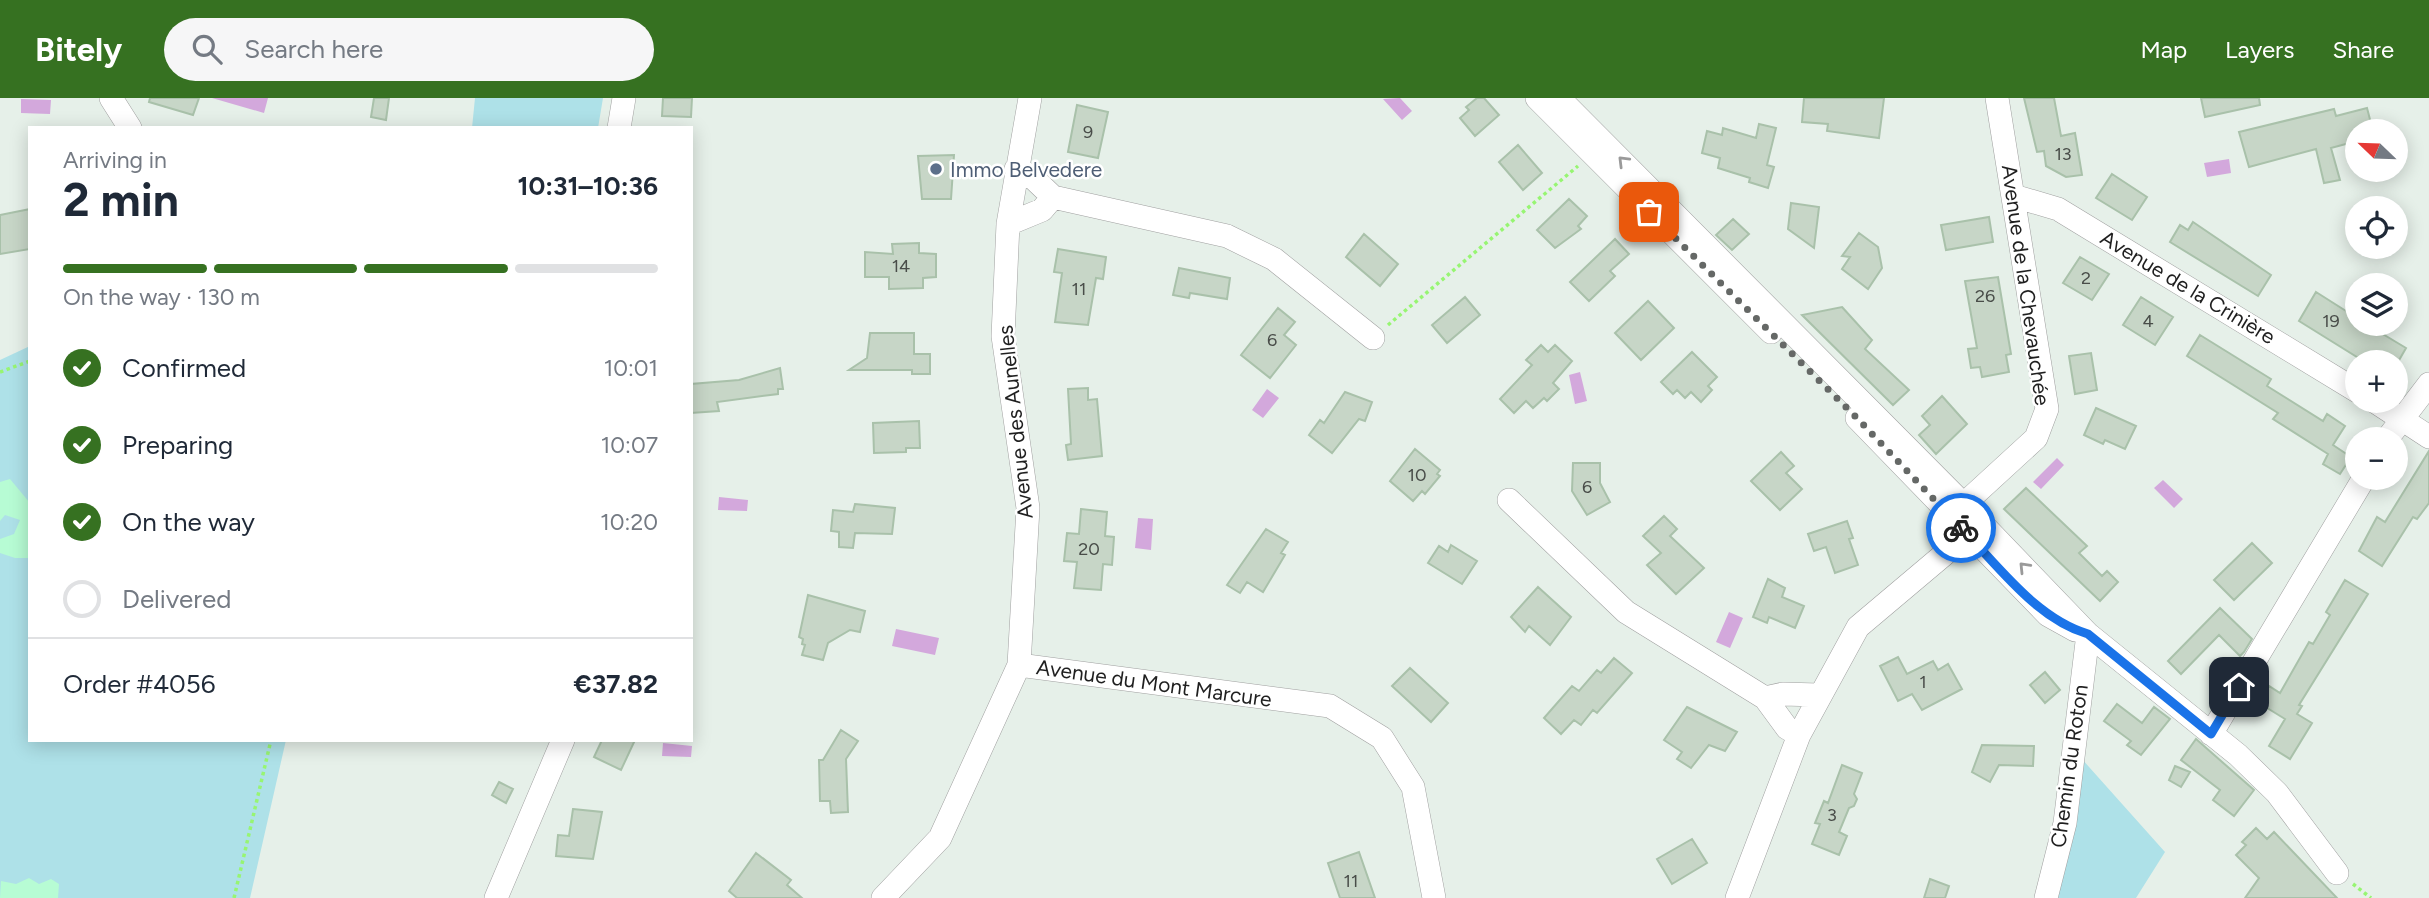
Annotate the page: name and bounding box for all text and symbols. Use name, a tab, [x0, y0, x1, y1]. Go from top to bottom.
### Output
search box	[164, 18, 654, 81]
text: Bitely	[35, 30, 122, 69]
icon: search	[188, 30, 226, 68]
text: Search here	[244, 33, 383, 65]
text: Map	[2140, 35, 2187, 64]
text: Layers	[2225, 35, 2294, 64]
text: Share	[2332, 35, 2394, 64]
north arrow	[2345, 119, 2408, 182]
map controls	[2345, 119, 2408, 490]
house number: 9	[1083, 121, 1093, 143]
house number: 13	[2054, 143, 2072, 165]
text: Arriving in	[63, 146, 167, 174]
one-way arrow	[1618, 156, 1631, 169]
place label: Immo Belvedere	[950, 157, 1102, 182]
marker: Immo Belvedere	[928, 161, 944, 177]
street label: Avenue de la Chevauchée	[1997, 163, 2055, 407]
text: 10:31–10:36	[517, 170, 658, 202]
text: 2 min	[63, 172, 179, 228]
pin	[1619, 182, 1679, 242]
icon: bag	[1630, 193, 1668, 231]
button: locate	[2345, 196, 2408, 259]
street label: Avenue de la Crinière	[2096, 225, 2280, 349]
house number: 14	[892, 255, 910, 277]
house number: 2	[2081, 267, 2091, 289]
button: layers	[2345, 273, 2408, 336]
house number: 11	[1072, 278, 1086, 300]
text: On the way · 130 m	[63, 283, 260, 311]
house number: 26	[1975, 285, 1995, 307]
house number: 4	[2142, 310, 2154, 332]
house number: 19	[2322, 310, 2340, 332]
street label: Avenue des Aunelles	[992, 324, 1038, 520]
house number: 6	[1267, 329, 1277, 351]
icon: check	[63, 349, 101, 387]
button: +	[2345, 350, 2408, 413]
text: Confirmed	[122, 352, 246, 384]
text: 10:01	[604, 354, 658, 382]
icon: check	[63, 426, 101, 464]
button: −	[2345, 427, 2408, 490]
text: Preparing	[122, 429, 233, 461]
text: 10:07	[601, 431, 658, 459]
house number: 10	[1408, 464, 1426, 486]
house number: 6	[1582, 476, 1592, 498]
courier	[1926, 493, 1996, 563]
icon: check	[63, 503, 101, 541]
text: On the way	[122, 506, 255, 538]
text: 10:20	[600, 508, 658, 536]
icon: bike	[1942, 509, 1980, 547]
house number: 20	[1078, 538, 1100, 560]
one-way arrow	[2019, 562, 2032, 575]
text: Delivered	[122, 583, 231, 615]
street label: Avenue du Mont Marcure	[1035, 654, 1273, 712]
pin	[2209, 657, 2269, 717]
text: Order #4056	[63, 668, 215, 700]
text: €37.82	[574, 668, 658, 700]
icon: home	[2220, 668, 2258, 706]
house number: 1	[1919, 671, 1927, 693]
street label: Chemin du Roton	[2045, 683, 2093, 849]
house number: 3	[1827, 804, 1837, 826]
house number: 11	[1344, 870, 1358, 892]

